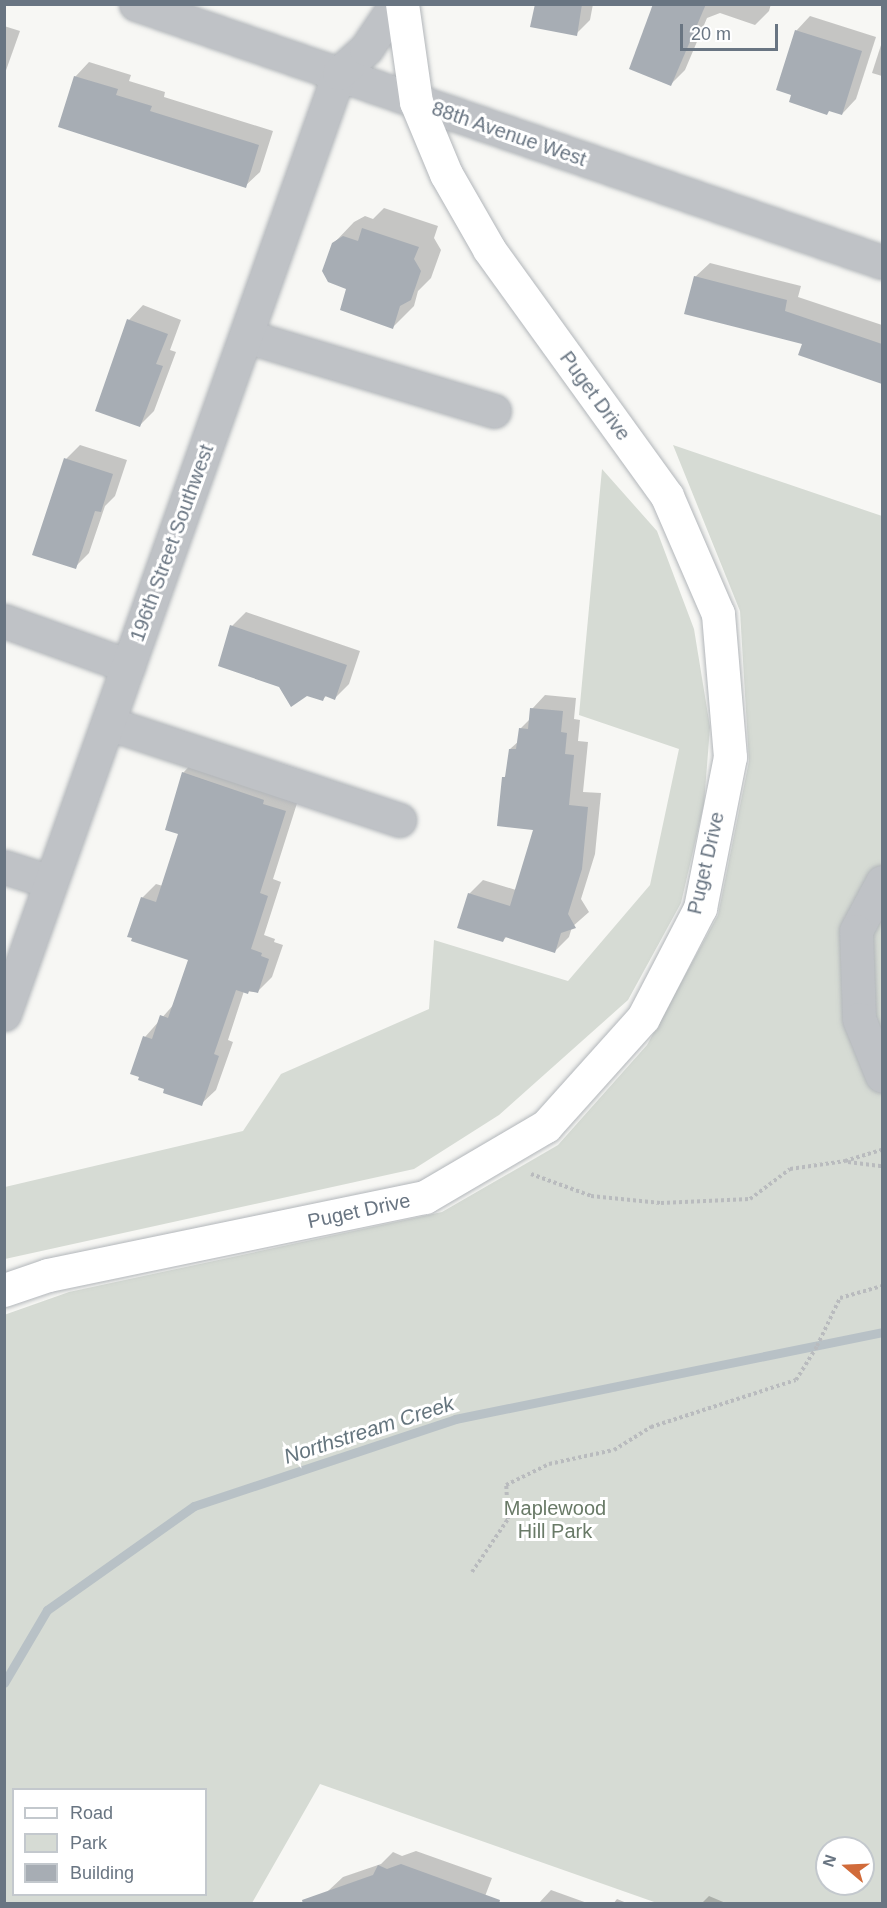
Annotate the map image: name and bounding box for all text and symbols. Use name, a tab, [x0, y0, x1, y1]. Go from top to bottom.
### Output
scale bar	[683, 12, 780, 50]
text: 20 m	[691, 24, 731, 44]
street label: 88th Avenue West	[428, 96, 590, 172]
street label: Puget Drive	[555, 347, 635, 445]
street label: 196th Street Southwest	[125, 441, 219, 645]
street label: Puget Drive	[683, 809, 729, 917]
street label: Puget Drive	[305, 1188, 413, 1234]
water label: Northstream Creek	[281, 1391, 457, 1469]
park label: Maplewood Hill Park	[504, 1496, 606, 1543]
legend	[12, 1788, 207, 1896]
text: Road	[70, 1803, 113, 1823]
text: Park	[70, 1833, 107, 1853]
north arrow	[815, 1836, 875, 1896]
text: N	[819, 1852, 839, 1869]
text: Building	[70, 1863, 134, 1883]

